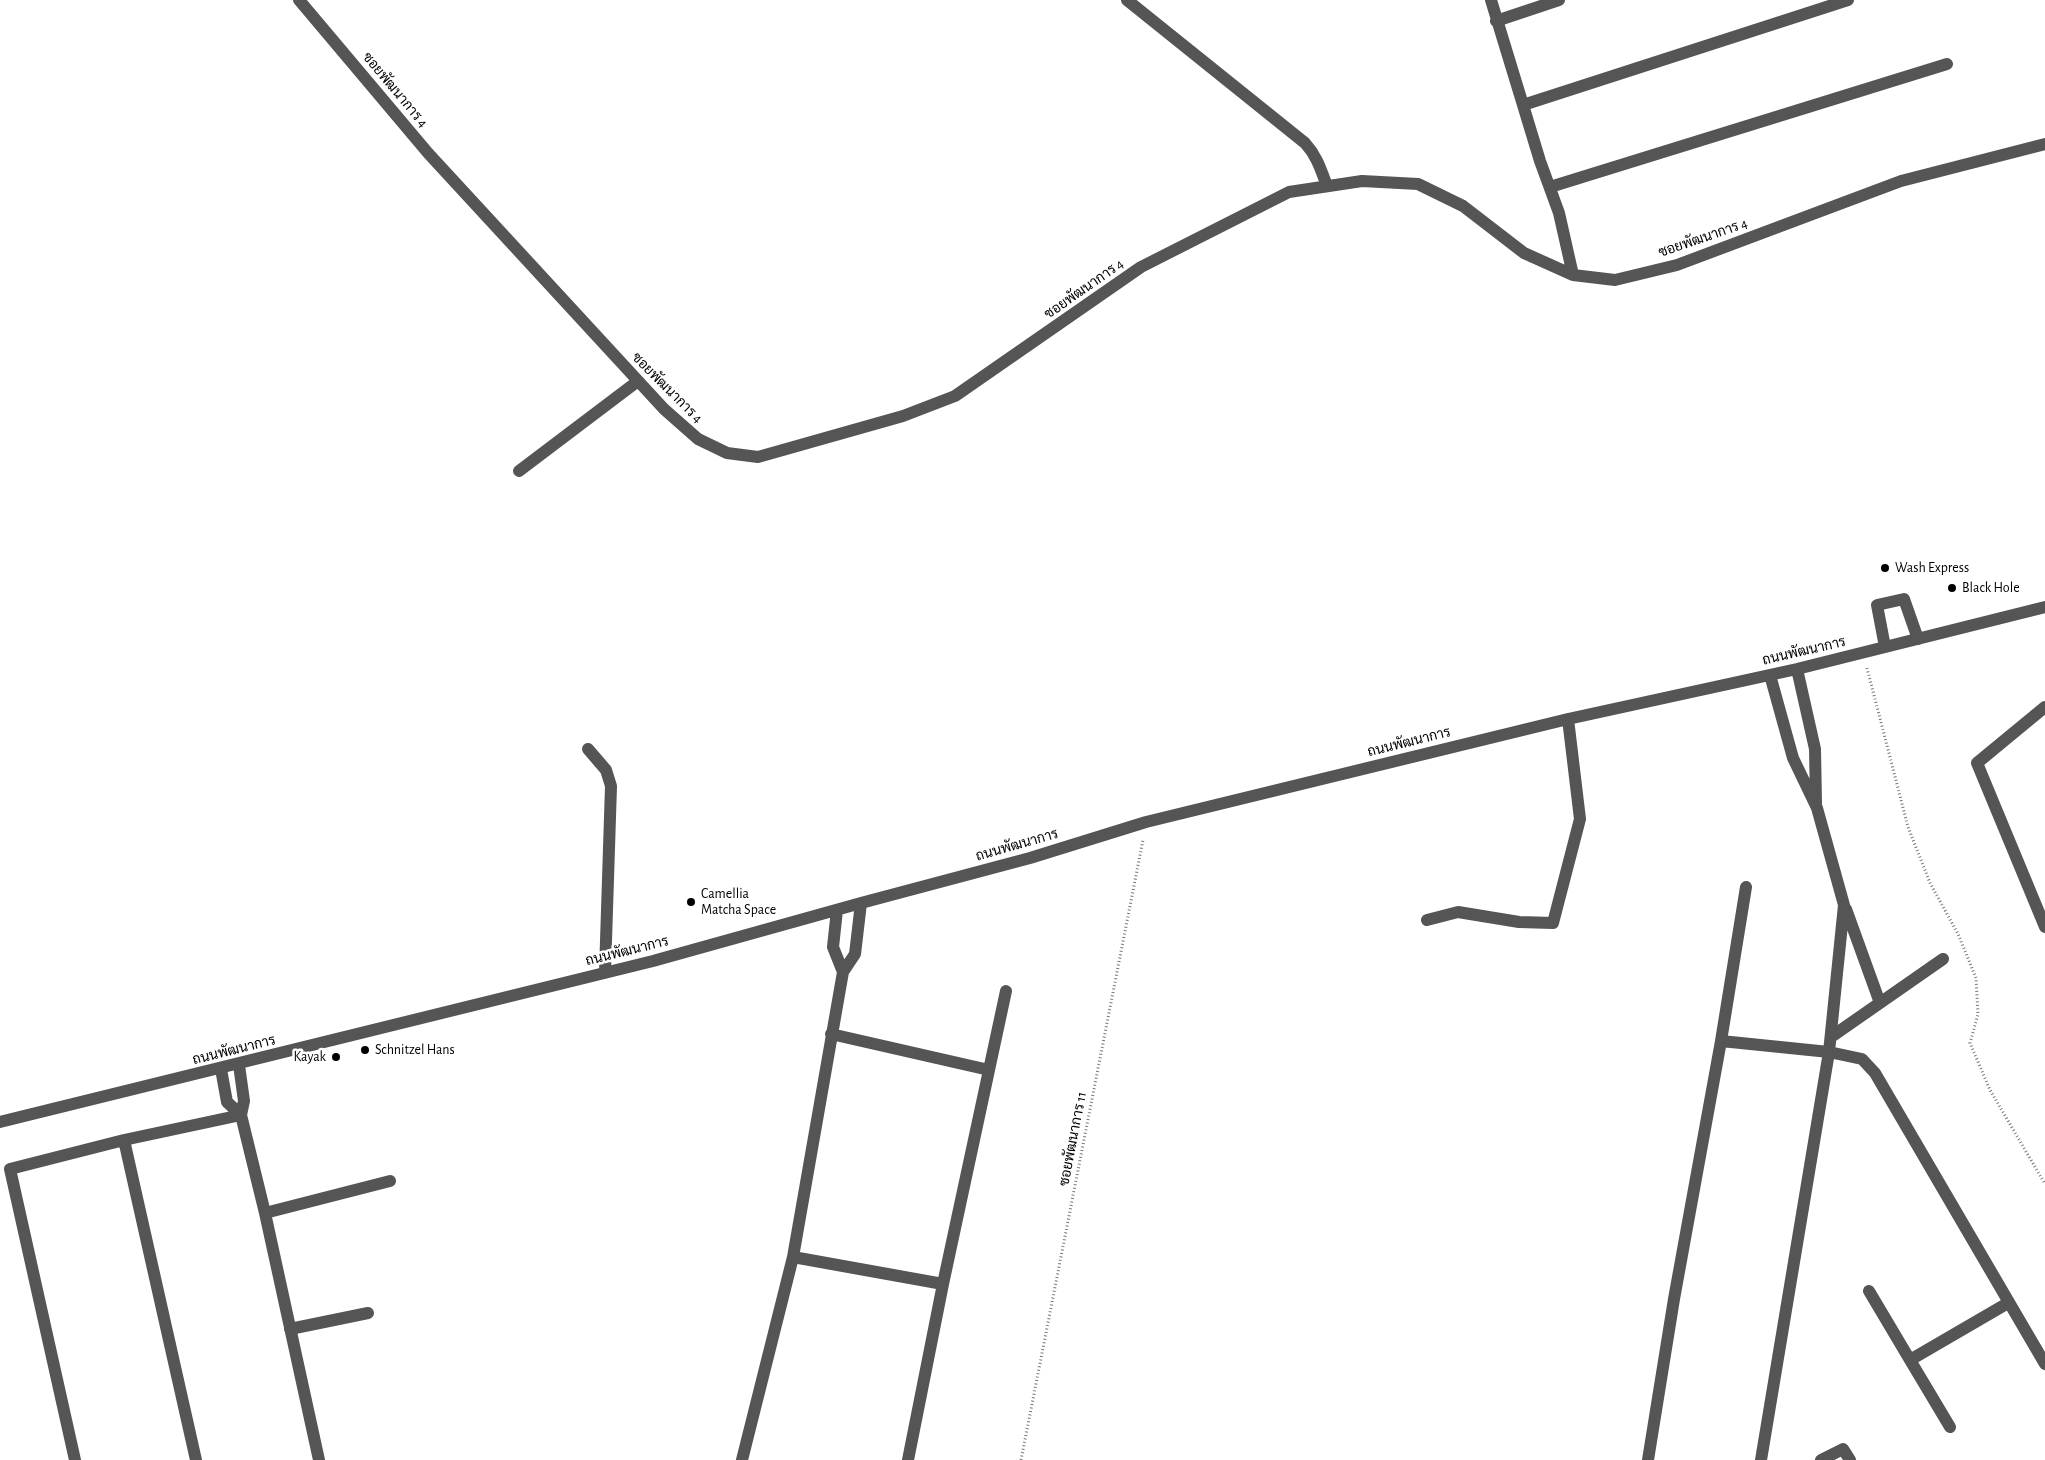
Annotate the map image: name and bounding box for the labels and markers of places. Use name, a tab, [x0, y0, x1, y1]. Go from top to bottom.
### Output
place label: Wash Express	[1895, 560, 1969, 576]
marker: Wash Express	[1879, 562, 1891, 574]
place label: Black Hole	[1962, 580, 2020, 596]
marker: Black Hole	[1946, 582, 1958, 594]
place label: Camellia Matcha Space	[701, 886, 776, 919]
marker: Camellia Matcha Space	[685, 896, 697, 908]
place label: Schnitzel Hans	[375, 1042, 455, 1058]
marker: Schnitzel Hans	[359, 1044, 371, 1056]
place label: Kayak	[294, 1049, 326, 1065]
marker: Kayak	[330, 1051, 342, 1063]

